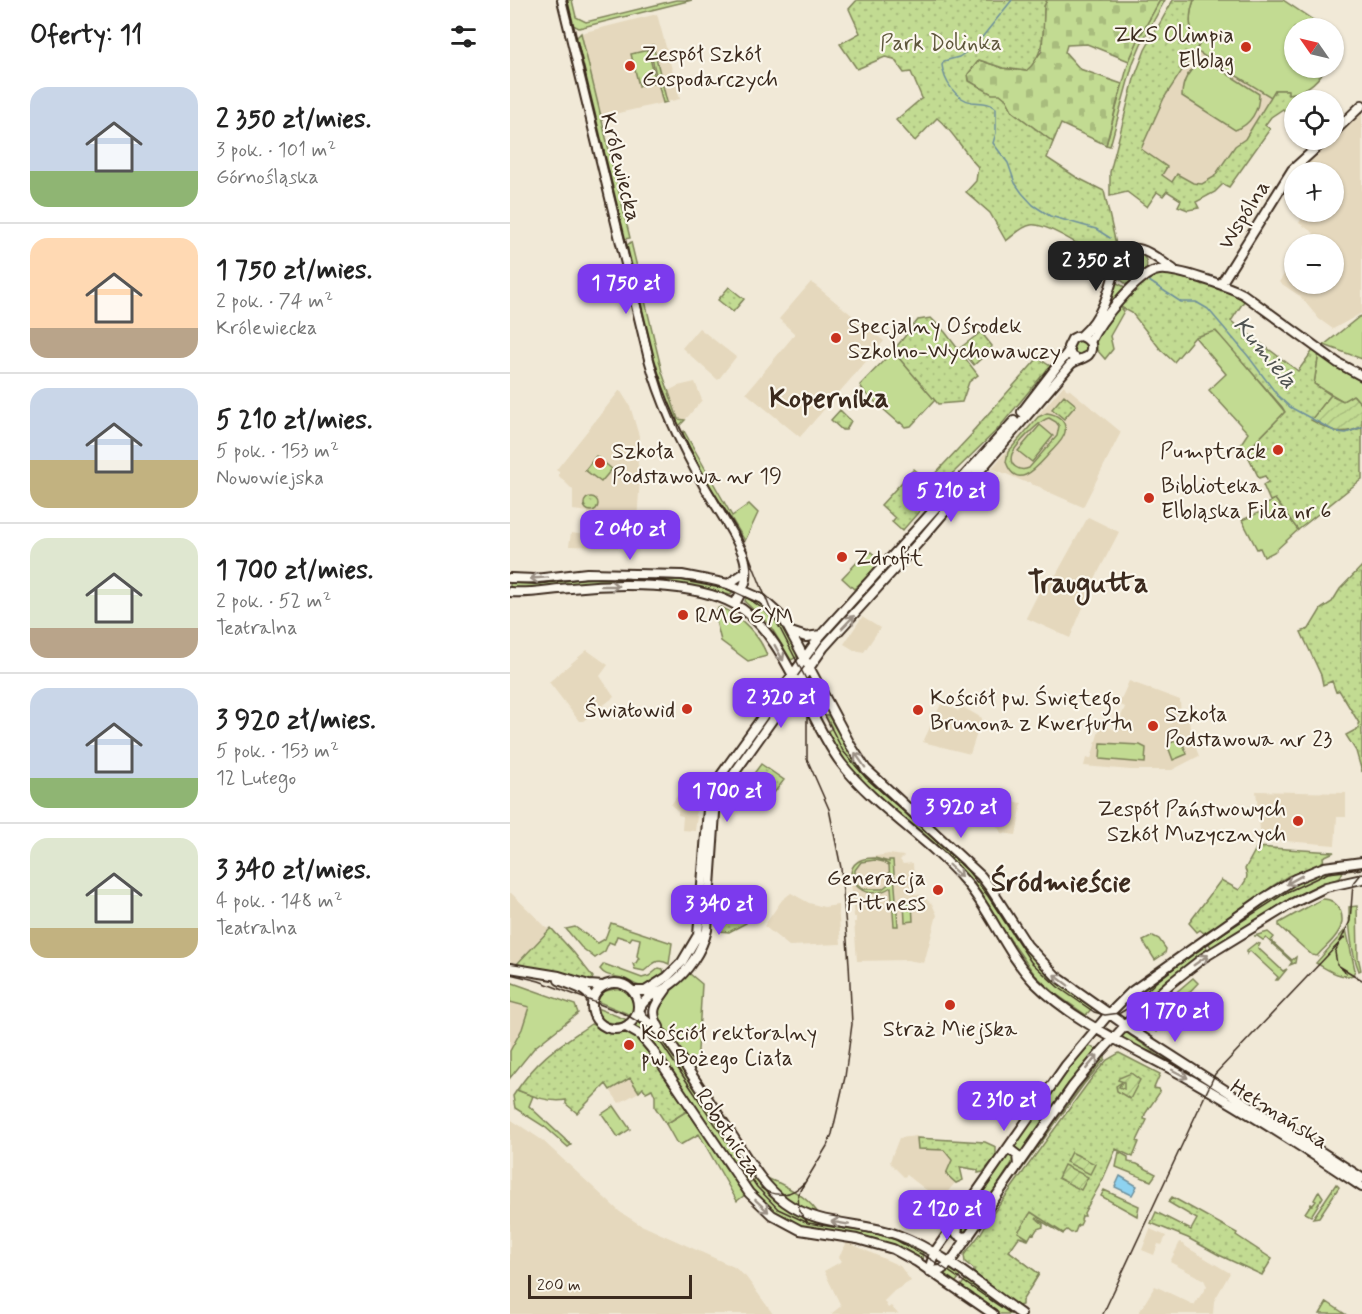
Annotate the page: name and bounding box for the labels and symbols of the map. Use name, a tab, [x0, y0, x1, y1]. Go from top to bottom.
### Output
north arrow	[1284, 18, 1344, 78]
place label: ZKS Olimpia Elbląg	[1114, 22, 1234, 76]
park label: Park Dolinka	[880, 30, 1002, 58]
marker: ZKS Olimpia Elbląg	[1239, 40, 1253, 54]
place label: Zespół Szkół Gospodarczych	[642, 41, 778, 94]
marker: Zespół Szkół Gospodarczych	[623, 59, 637, 73]
street label: Królewiecka	[593, 110, 647, 225]
street label: Wspólna	[1212, 175, 1277, 255]
pin: 2 350 zł	[1034, 241, 1158, 292]
pin: 1 750 zł	[564, 264, 688, 315]
water label: Kumiela	[1226, 310, 1304, 395]
place label: Specjalny Ośrodek Szkolno-Wychowawczy	[848, 313, 1061, 366]
marker: Specjalny Ośrodek Szkolno-Wychowawczy	[829, 331, 843, 345]
district label: Kopernika	[769, 381, 889, 418]
place label: Szkoła Podstawowa nr 19	[612, 438, 782, 491]
place label: Pumptrack	[1160, 438, 1266, 466]
marker: Pumptrack	[1271, 443, 1285, 457]
marker: Szkoła Podstawowa nr 19	[593, 456, 607, 470]
pin: 5 210 zł	[889, 472, 1013, 523]
place label: Biblioteka Elbląska Filia nr 6	[1161, 473, 1332, 526]
marker: Biblioteka Elbląska Filia nr 6	[1142, 491, 1156, 505]
pin: 2 040 zł	[568, 510, 692, 561]
place label: Zdrofit	[854, 545, 923, 573]
marker: Zdrofit	[835, 550, 849, 564]
district label: Traugutta	[1028, 566, 1148, 606]
one-way arrow	[529, 573, 549, 584]
one-way arrow	[600, 580, 620, 592]
place label: RMG GYM	[695, 603, 794, 631]
marker: RMG GYM	[676, 608, 690, 622]
one-way arrow	[840, 615, 855, 630]
one-way arrow	[773, 644, 785, 661]
pin: 2 320 zł	[719, 678, 843, 729]
place label: Kościół pw. Świętego Brunona z Kwerfurtu	[930, 684, 1132, 738]
place label: Światowid	[585, 696, 675, 725]
place label: Szkoła Podstawowa nr 23	[1165, 701, 1332, 754]
marker: Światowid	[680, 702, 694, 716]
marker: Kościół pw. Świętego Brunona z Kwerfurtu	[911, 703, 925, 717]
marker: Szkoła Podstawowa nr 23	[1146, 719, 1160, 733]
one-way arrow	[854, 752, 866, 769]
pin: 1 700 zł	[665, 772, 789, 823]
pin: 3 920 zł	[899, 788, 1023, 839]
place label: Zespół Państwowych Szkół Muzycznych	[1097, 796, 1286, 849]
marker: Zespół Państwowych Szkół Muzycznych	[1291, 814, 1305, 828]
one-way arrow	[947, 863, 962, 878]
district label: Śródmieście	[991, 864, 1131, 902]
place label: Generacja Fittness	[827, 865, 926, 918]
one-way arrow	[1286, 874, 1303, 886]
marker: Generacja Fittness	[931, 883, 945, 897]
pin: 3 340 zł	[657, 885, 781, 936]
one-way arrow	[1193, 954, 1209, 966]
one-way arrow	[1054, 974, 1070, 986]
pin: 1 770 zł	[1113, 992, 1237, 1043]
marker: Straż Miejska	[943, 998, 957, 1012]
place label: Straż Miejska	[883, 1016, 1018, 1045]
place label: Kościół rektoralny pw. Bożego Ciała	[641, 1020, 817, 1074]
marker: Kościół rektoralny pw. Bożego Ciała	[622, 1038, 636, 1052]
one-way arrow	[1085, 1055, 1099, 1070]
one-way arrow	[1170, 1069, 1188, 1080]
street label: Hetmańska	[1224, 1073, 1333, 1156]
pin: 2 310 zł	[942, 1081, 1066, 1132]
street label: Robotnicza	[688, 1083, 768, 1183]
pin: 2 120 zł	[885, 1190, 1009, 1241]
one-way arrow	[754, 1199, 769, 1214]
one-way arrow	[830, 1217, 850, 1228]
scale bar	[528, 1272, 692, 1300]

